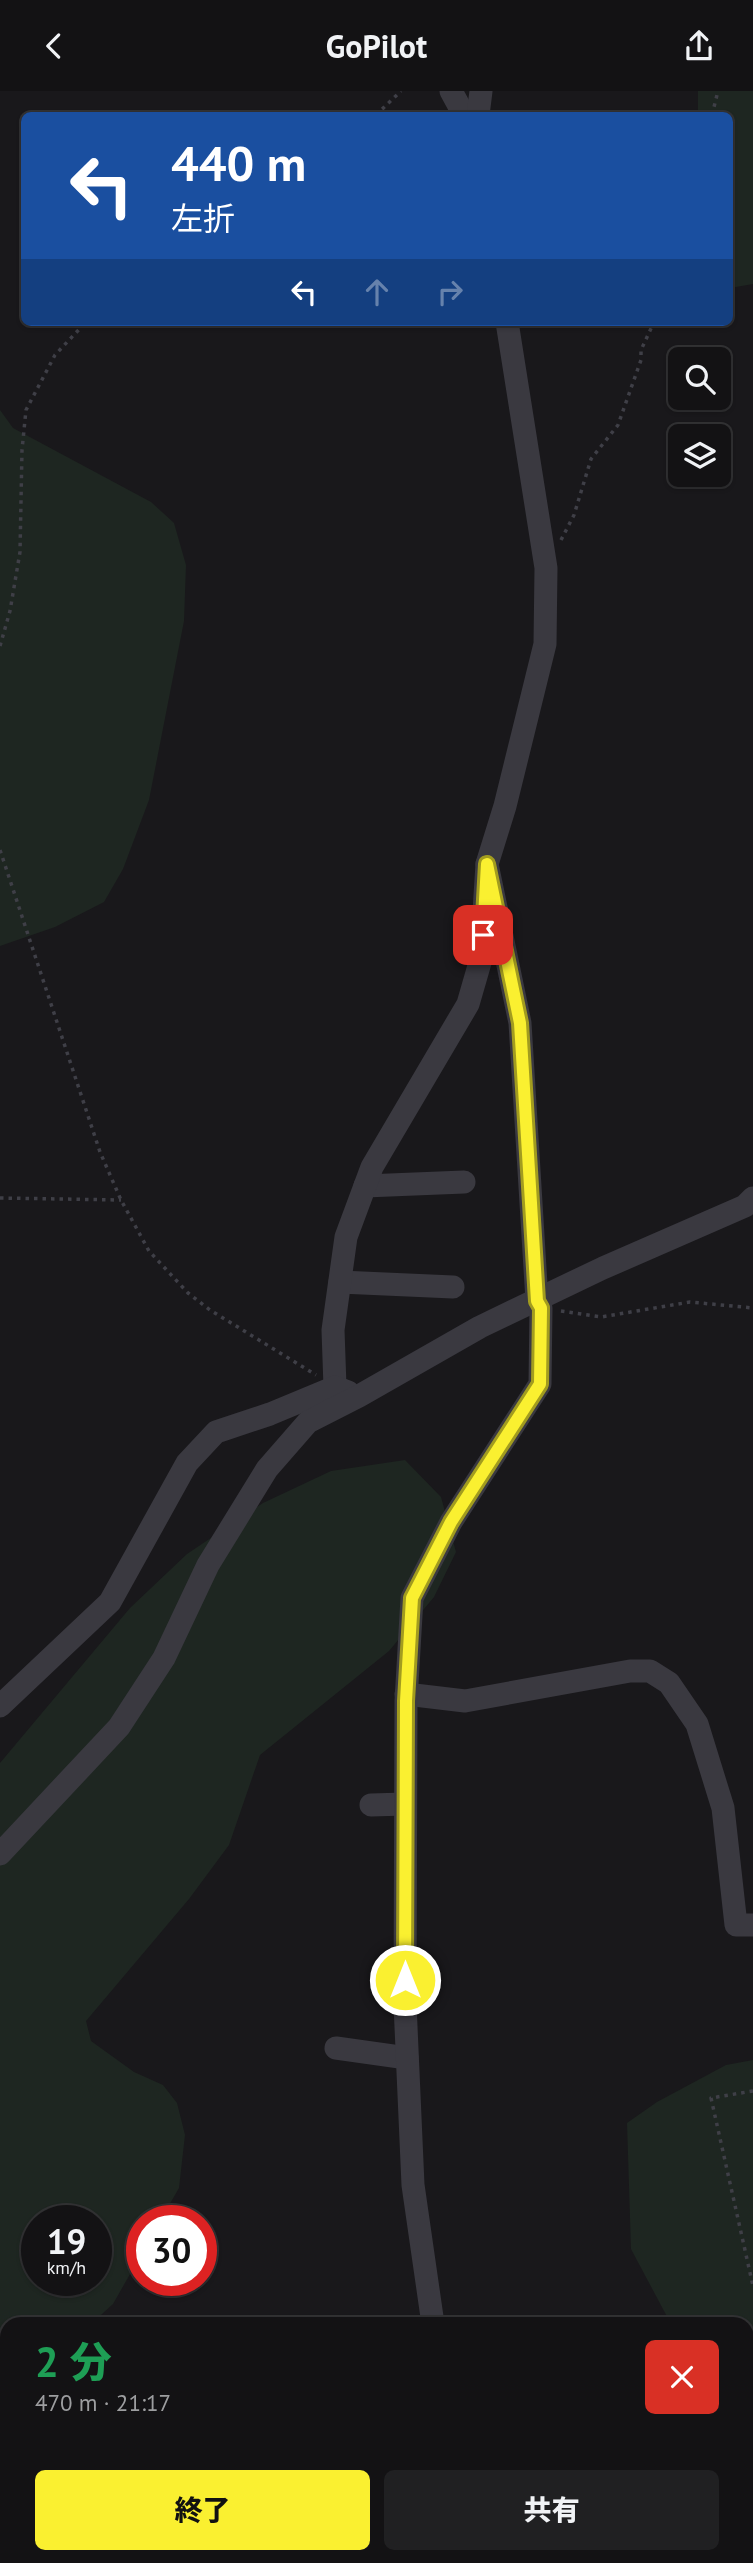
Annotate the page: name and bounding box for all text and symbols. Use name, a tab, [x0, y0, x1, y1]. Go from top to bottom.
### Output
text: GoPilot	[326, 25, 427, 67]
icon: back	[35, 27, 73, 65]
icon: share	[680, 27, 718, 65]
text: 440 m	[171, 131, 306, 195]
icon: left	[56, 140, 147, 231]
text: 左折	[171, 197, 235, 239]
icon: left	[285, 273, 323, 311]
icon: ahead	[358, 273, 396, 311]
icon: right	[431, 273, 469, 311]
map controls	[668, 347, 731, 487]
button: search	[668, 347, 731, 410]
button: layers	[668, 424, 731, 487]
pin	[453, 905, 513, 965]
icon: arrive	[464, 916, 502, 954]
position arrow	[368, 1943, 442, 2017]
speed limit sign: 30	[126, 2205, 217, 2296]
text: 19	[47, 2218, 86, 2264]
text: km/h	[47, 2256, 86, 2279]
text: 2 分	[35, 2334, 111, 2389]
button: close	[645, 2340, 719, 2414]
text: 470 m · 21:17	[35, 2388, 171, 2417]
button: 終了	[35, 2470, 370, 2550]
button: 共有	[384, 2470, 719, 2550]

